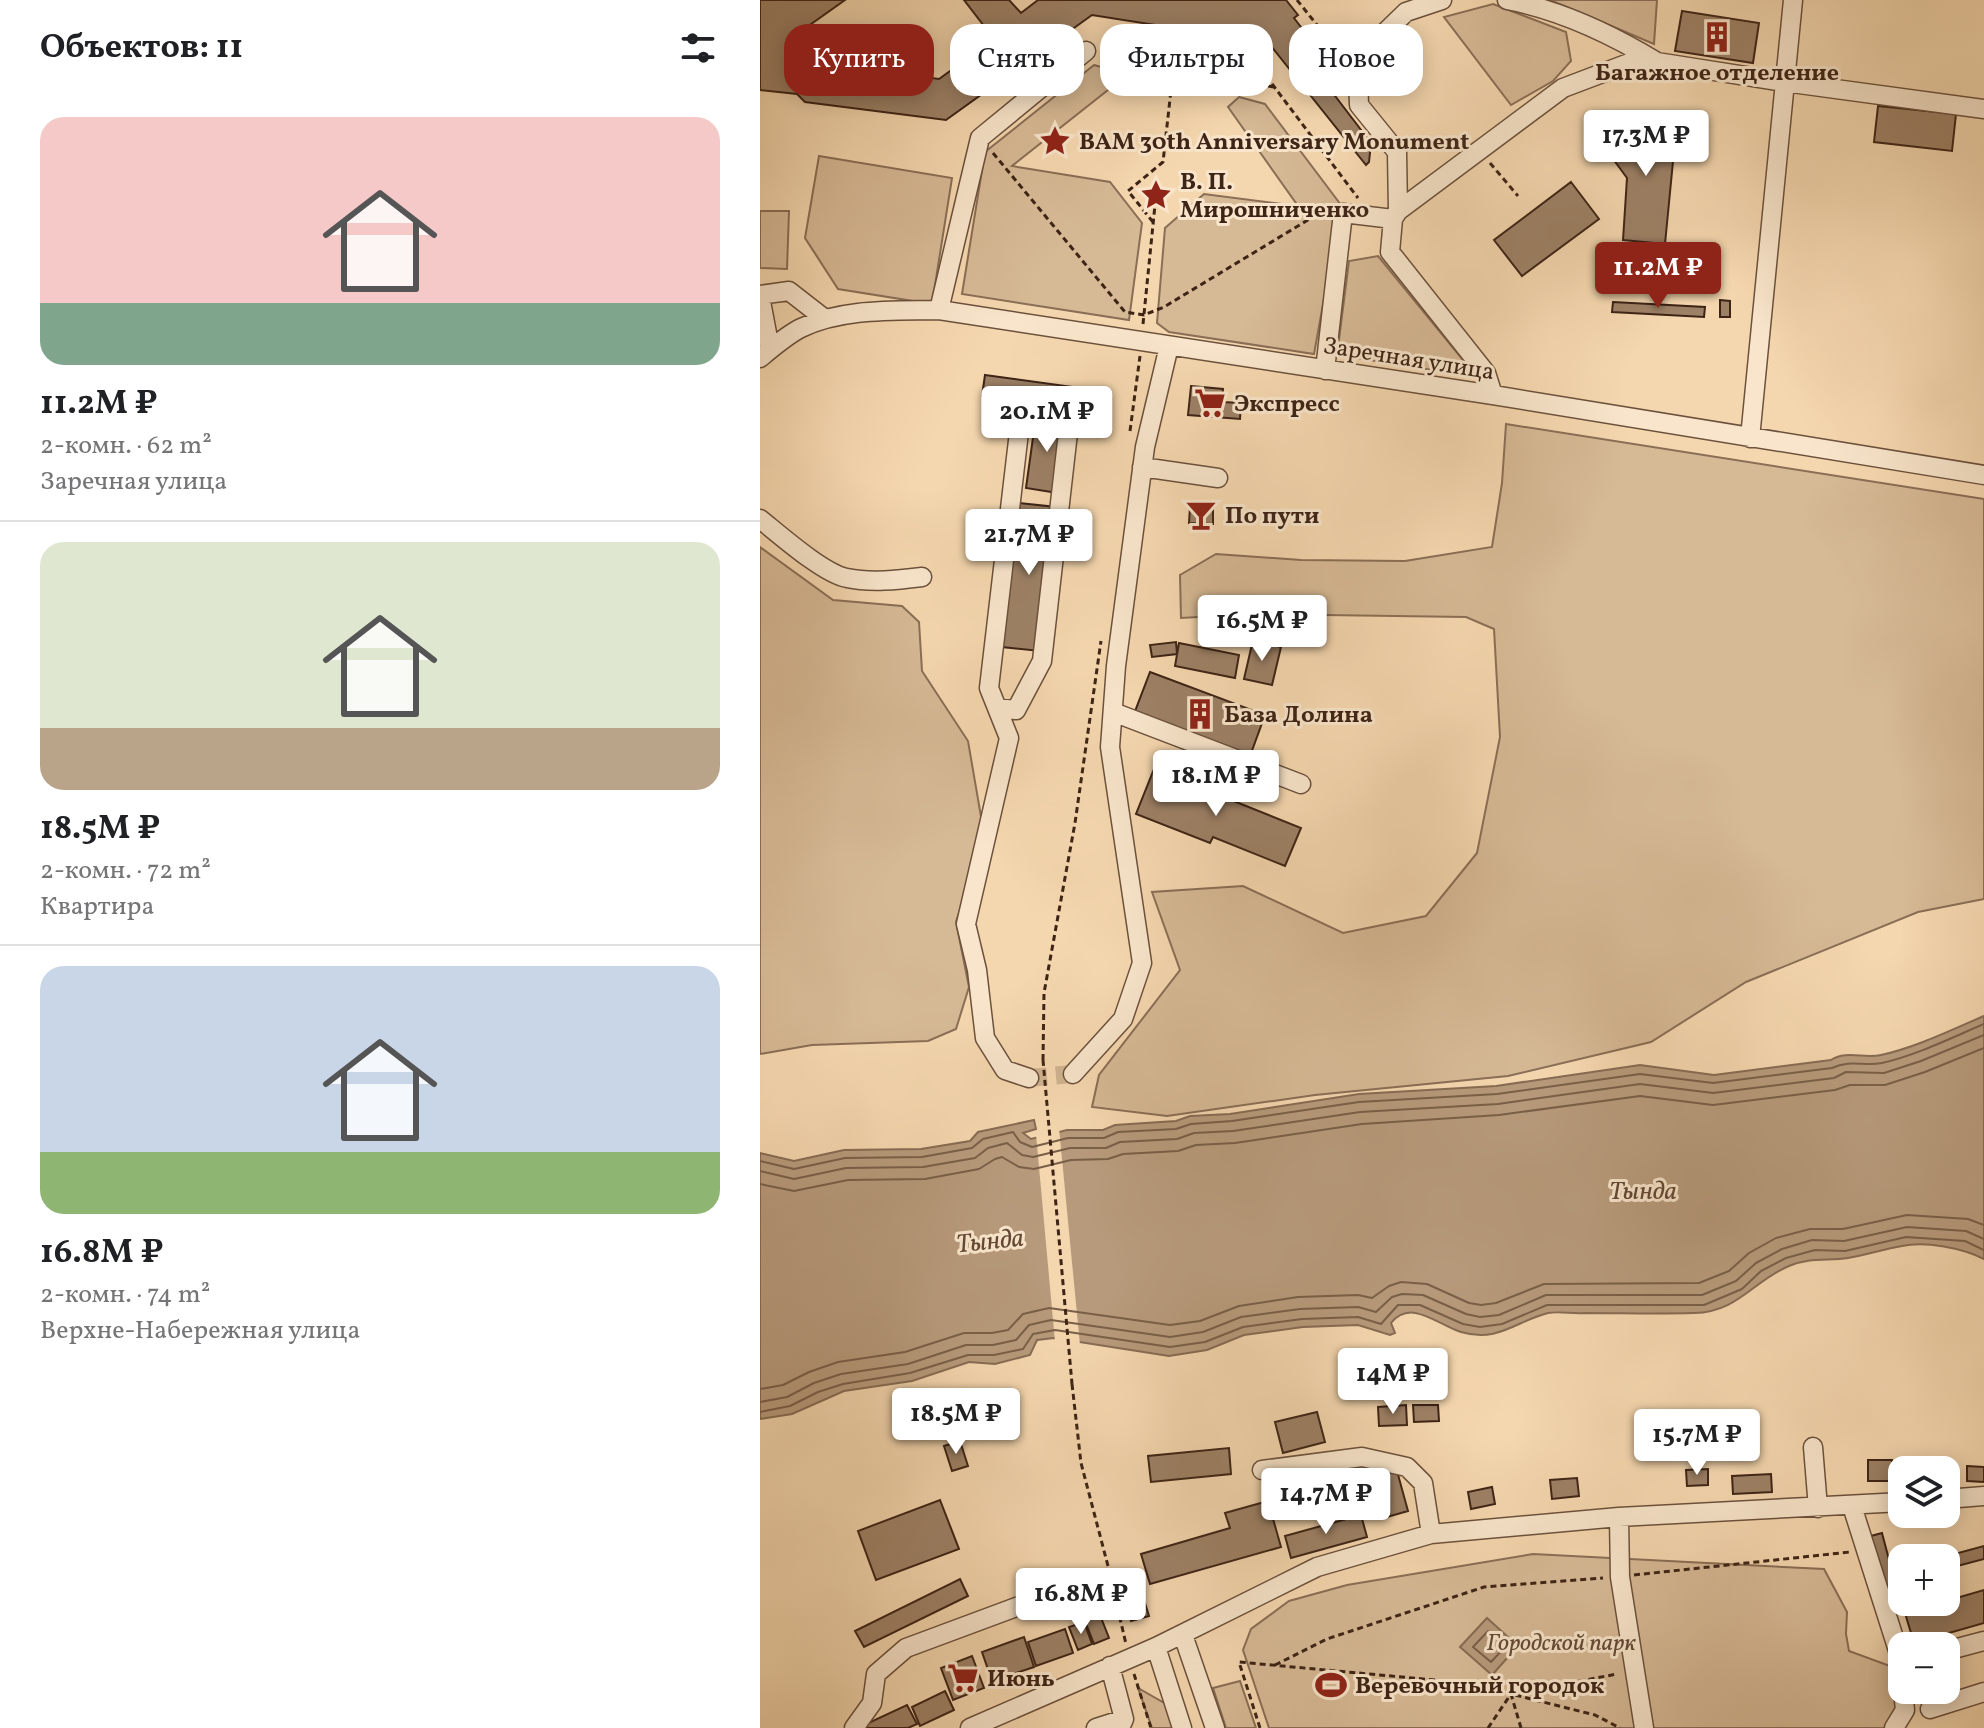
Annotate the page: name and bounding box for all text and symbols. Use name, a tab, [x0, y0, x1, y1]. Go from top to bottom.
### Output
building icon: Багажное отделение	[1700, 20, 1734, 54]
chip: Купить	[784, 24, 934, 96]
chip: Снять	[950, 24, 1084, 96]
chip: Фильтры	[1100, 24, 1273, 96]
chip: Новое	[1289, 24, 1423, 96]
text: Объектов: 11	[40, 25, 243, 72]
icon: filters	[676, 26, 720, 70]
place label: Багажное отделение	[1595, 57, 1839, 91]
pin: 17.3M ₽	[1572, 110, 1720, 178]
text: 17.3M ₽	[1602, 118, 1690, 154]
place icon: BAM 30th Anniversary Monument	[1038, 124, 1072, 158]
place label: BAM 30th Anniversary Monument	[1079, 126, 1469, 160]
place label: В. П. Мирошниченко	[1180, 166, 1369, 228]
icon: home	[308, 169, 452, 313]
place icon: В. П. Мирошниченко	[1139, 178, 1173, 212]
pin: 11.2M ₽	[1584, 242, 1732, 310]
text: 11.2M ₽	[1613, 250, 1703, 286]
street label: Заречная улица	[1321, 330, 1497, 390]
text: 11.2M ₽	[40, 381, 158, 428]
pin: 20.1M ₽	[973, 386, 1121, 454]
supermarket icon: Экспресс	[1193, 386, 1227, 420]
place label: Экспресс	[1234, 388, 1340, 422]
text: 20.1M ₽	[999, 394, 1095, 430]
text: 2-комн. · 62 m²	[40, 428, 212, 464]
text: Заречная улица	[40, 464, 227, 500]
bar icon: По пути	[1184, 498, 1218, 532]
place label: По пути	[1225, 500, 1319, 534]
pin: 21.7M ₽	[955, 509, 1103, 577]
text: 21.7M ₽	[983, 517, 1075, 553]
icon: home	[308, 594, 452, 738]
pin: 16.5M ₽	[1188, 595, 1336, 663]
text: 16.5M ₽	[1216, 603, 1308, 639]
building icon: База Долина	[1183, 697, 1217, 731]
place label: База Долина	[1224, 699, 1373, 733]
pin: 18.1M ₽	[1142, 750, 1290, 818]
text: 18.1M ₽	[1171, 758, 1261, 794]
text: 18.5M ₽	[40, 806, 160, 853]
text: 2-комн. · 72 m²	[40, 853, 211, 889]
text: Квартира	[40, 889, 154, 925]
icon: home	[308, 1018, 452, 1162]
water label: Тында	[1609, 1174, 1677, 1210]
water label: Тында	[955, 1221, 1026, 1263]
text: 16.8M ₽	[40, 1230, 164, 1277]
text: 2-комн. · 74 m²	[40, 1277, 210, 1313]
text: Верхне-Набережная улица	[40, 1313, 360, 1349]
pin: 14M ₽	[1337, 1348, 1449, 1416]
text: 14M ₽	[1356, 1356, 1430, 1392]
pin: 18.5M ₽	[882, 1388, 1030, 1456]
text: 18.5M ₽	[910, 1396, 1002, 1432]
pin: 15.7M ₽	[1623, 1409, 1771, 1477]
text: 15.7M ₽	[1652, 1417, 1742, 1453]
map controls	[1888, 1456, 1960, 1704]
button: layers	[1888, 1456, 1960, 1528]
pin: 14.7M ₽	[1252, 1468, 1400, 1536]
text: 14.7M ₽	[1279, 1476, 1373, 1512]
button: +	[1888, 1544, 1960, 1616]
pin: 16.8M ₽	[1007, 1568, 1155, 1636]
text: 16.8M ₽	[1034, 1576, 1128, 1612]
park label: Городской парк	[1486, 1627, 1636, 1661]
button: −	[1888, 1632, 1960, 1704]
supermarket icon: Июнь	[946, 1661, 980, 1695]
place label: Июнь	[987, 1663, 1055, 1697]
sports icon: Веревочный городок	[1314, 1668, 1348, 1702]
place label: Веревочный городок	[1355, 1670, 1604, 1704]

